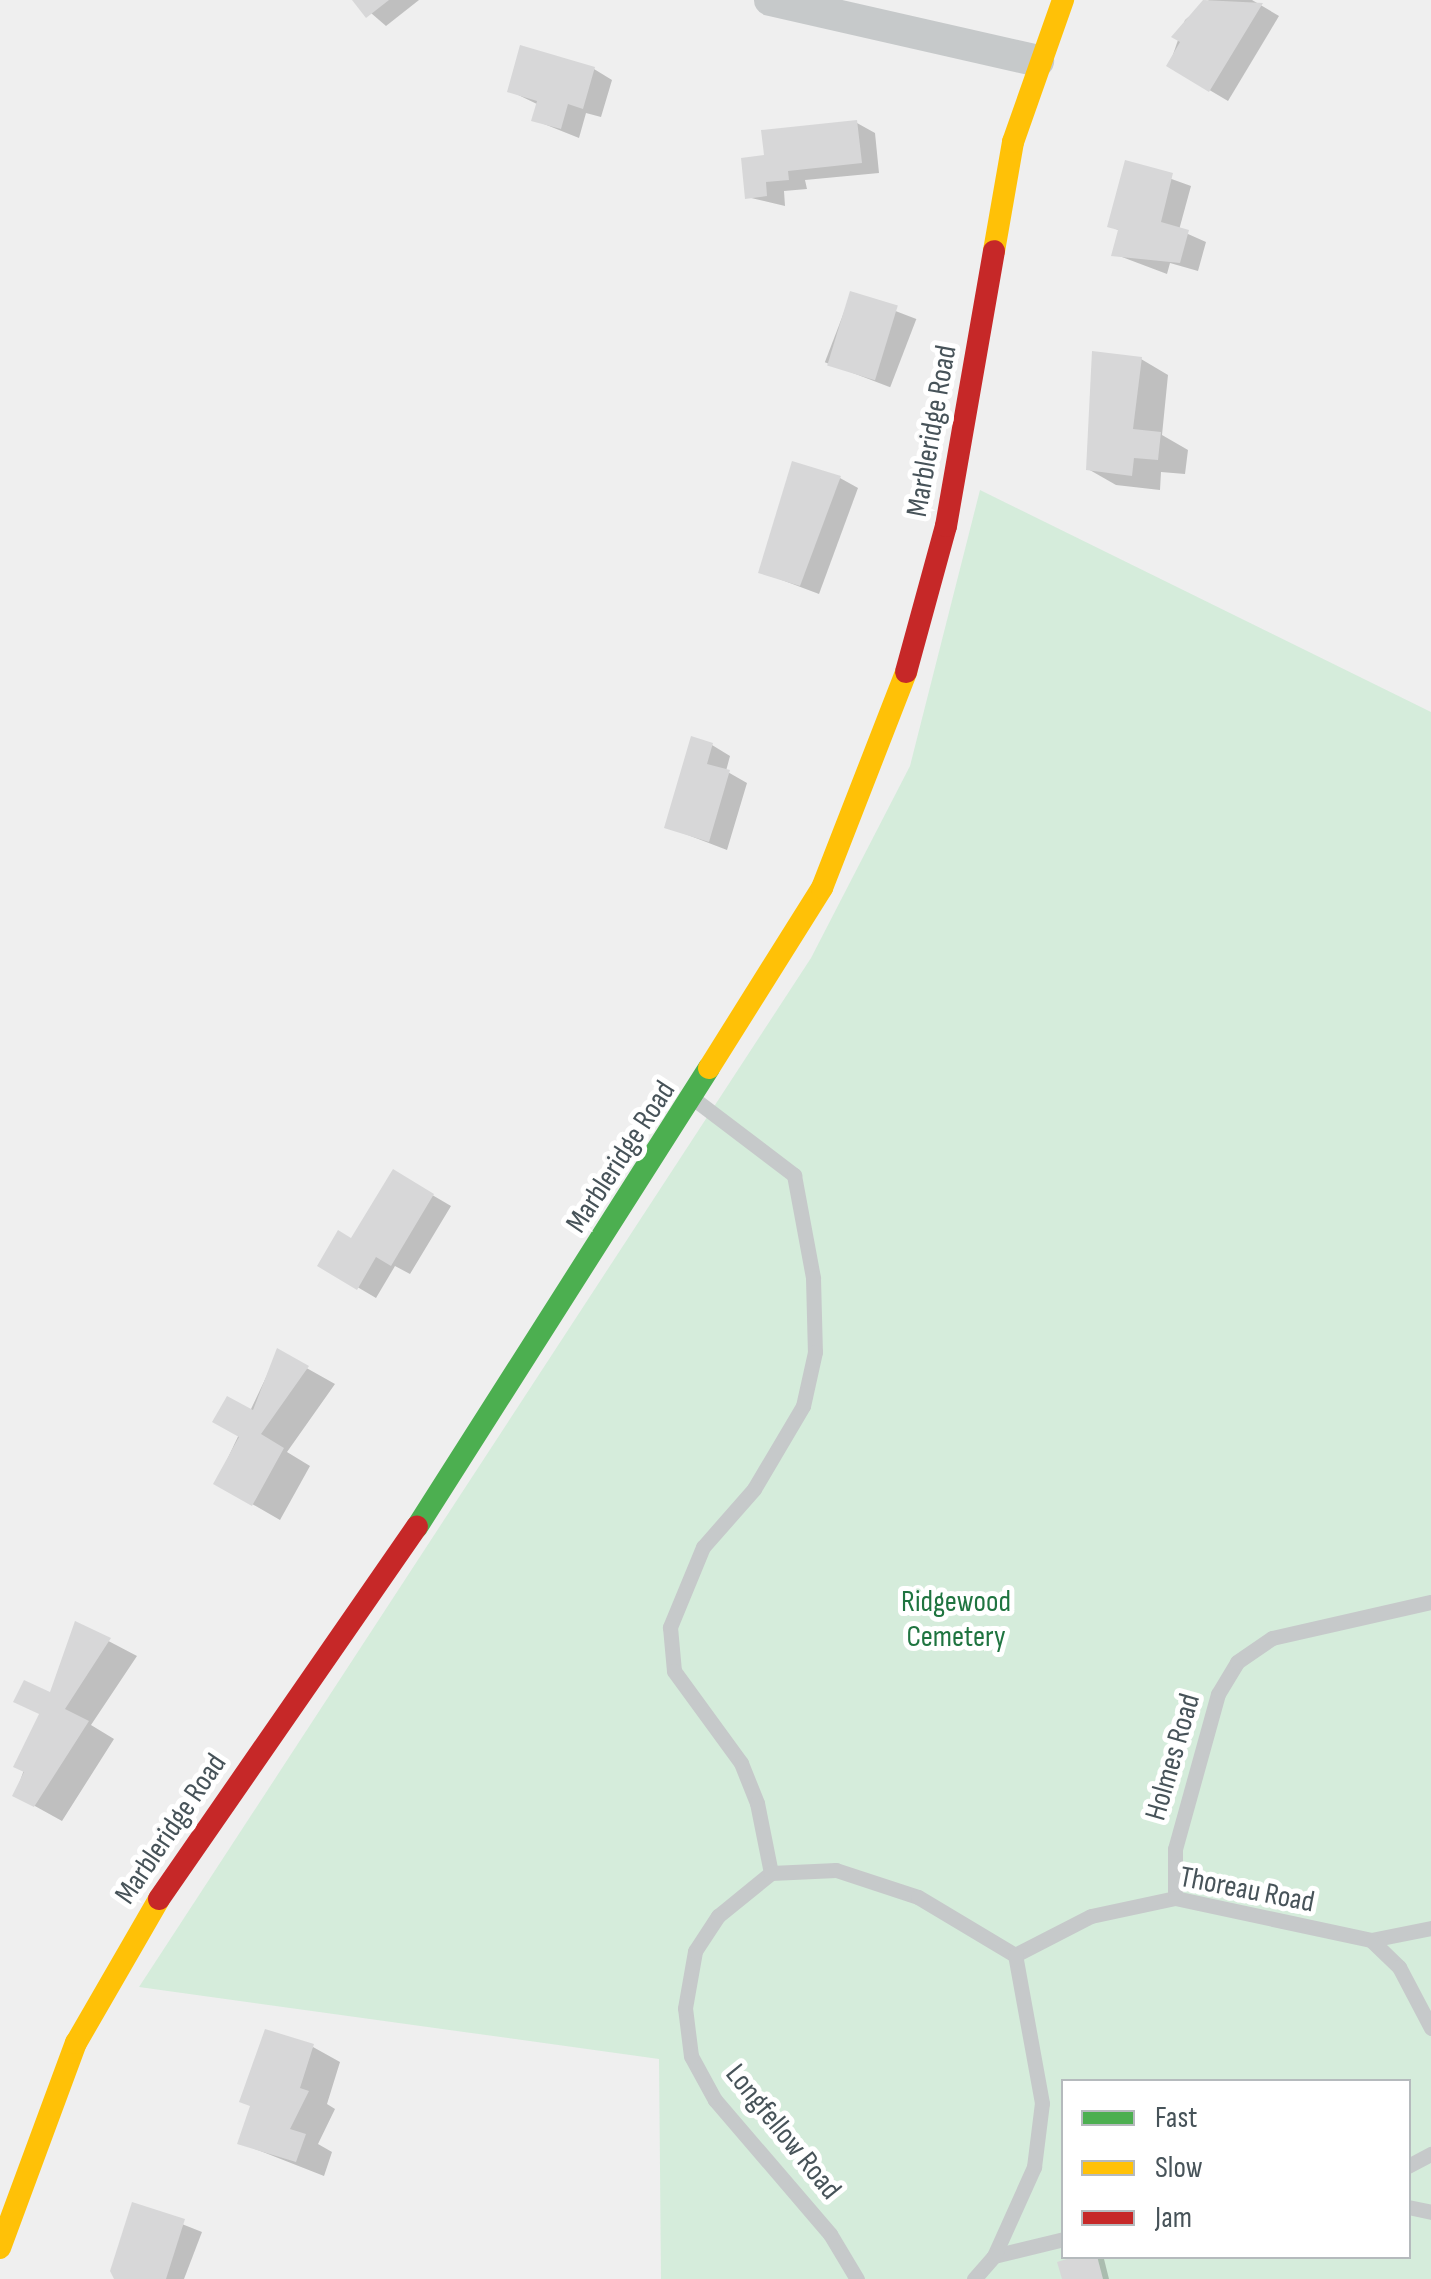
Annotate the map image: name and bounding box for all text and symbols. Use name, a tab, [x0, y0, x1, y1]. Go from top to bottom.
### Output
street label: Marbleridge Road	[899, 342, 965, 520]
street label: Marbleridge Road	[559, 1074, 683, 1240]
park label: Ridgewood Cemetery	[901, 1584, 1011, 1654]
street label: Holmes Road	[1138, 1690, 1208, 1824]
street label: Marbleridge Road	[108, 1747, 234, 1911]
street label: Thoreau Road	[1177, 1859, 1317, 1921]
street label: Longfellow Road	[718, 2057, 848, 2207]
legend	[1061, 2079, 1411, 2259]
text: Fast	[1155, 2100, 1197, 2136]
text: Slow	[1155, 2150, 1203, 2186]
text: Jam	[1155, 2200, 1192, 2236]

